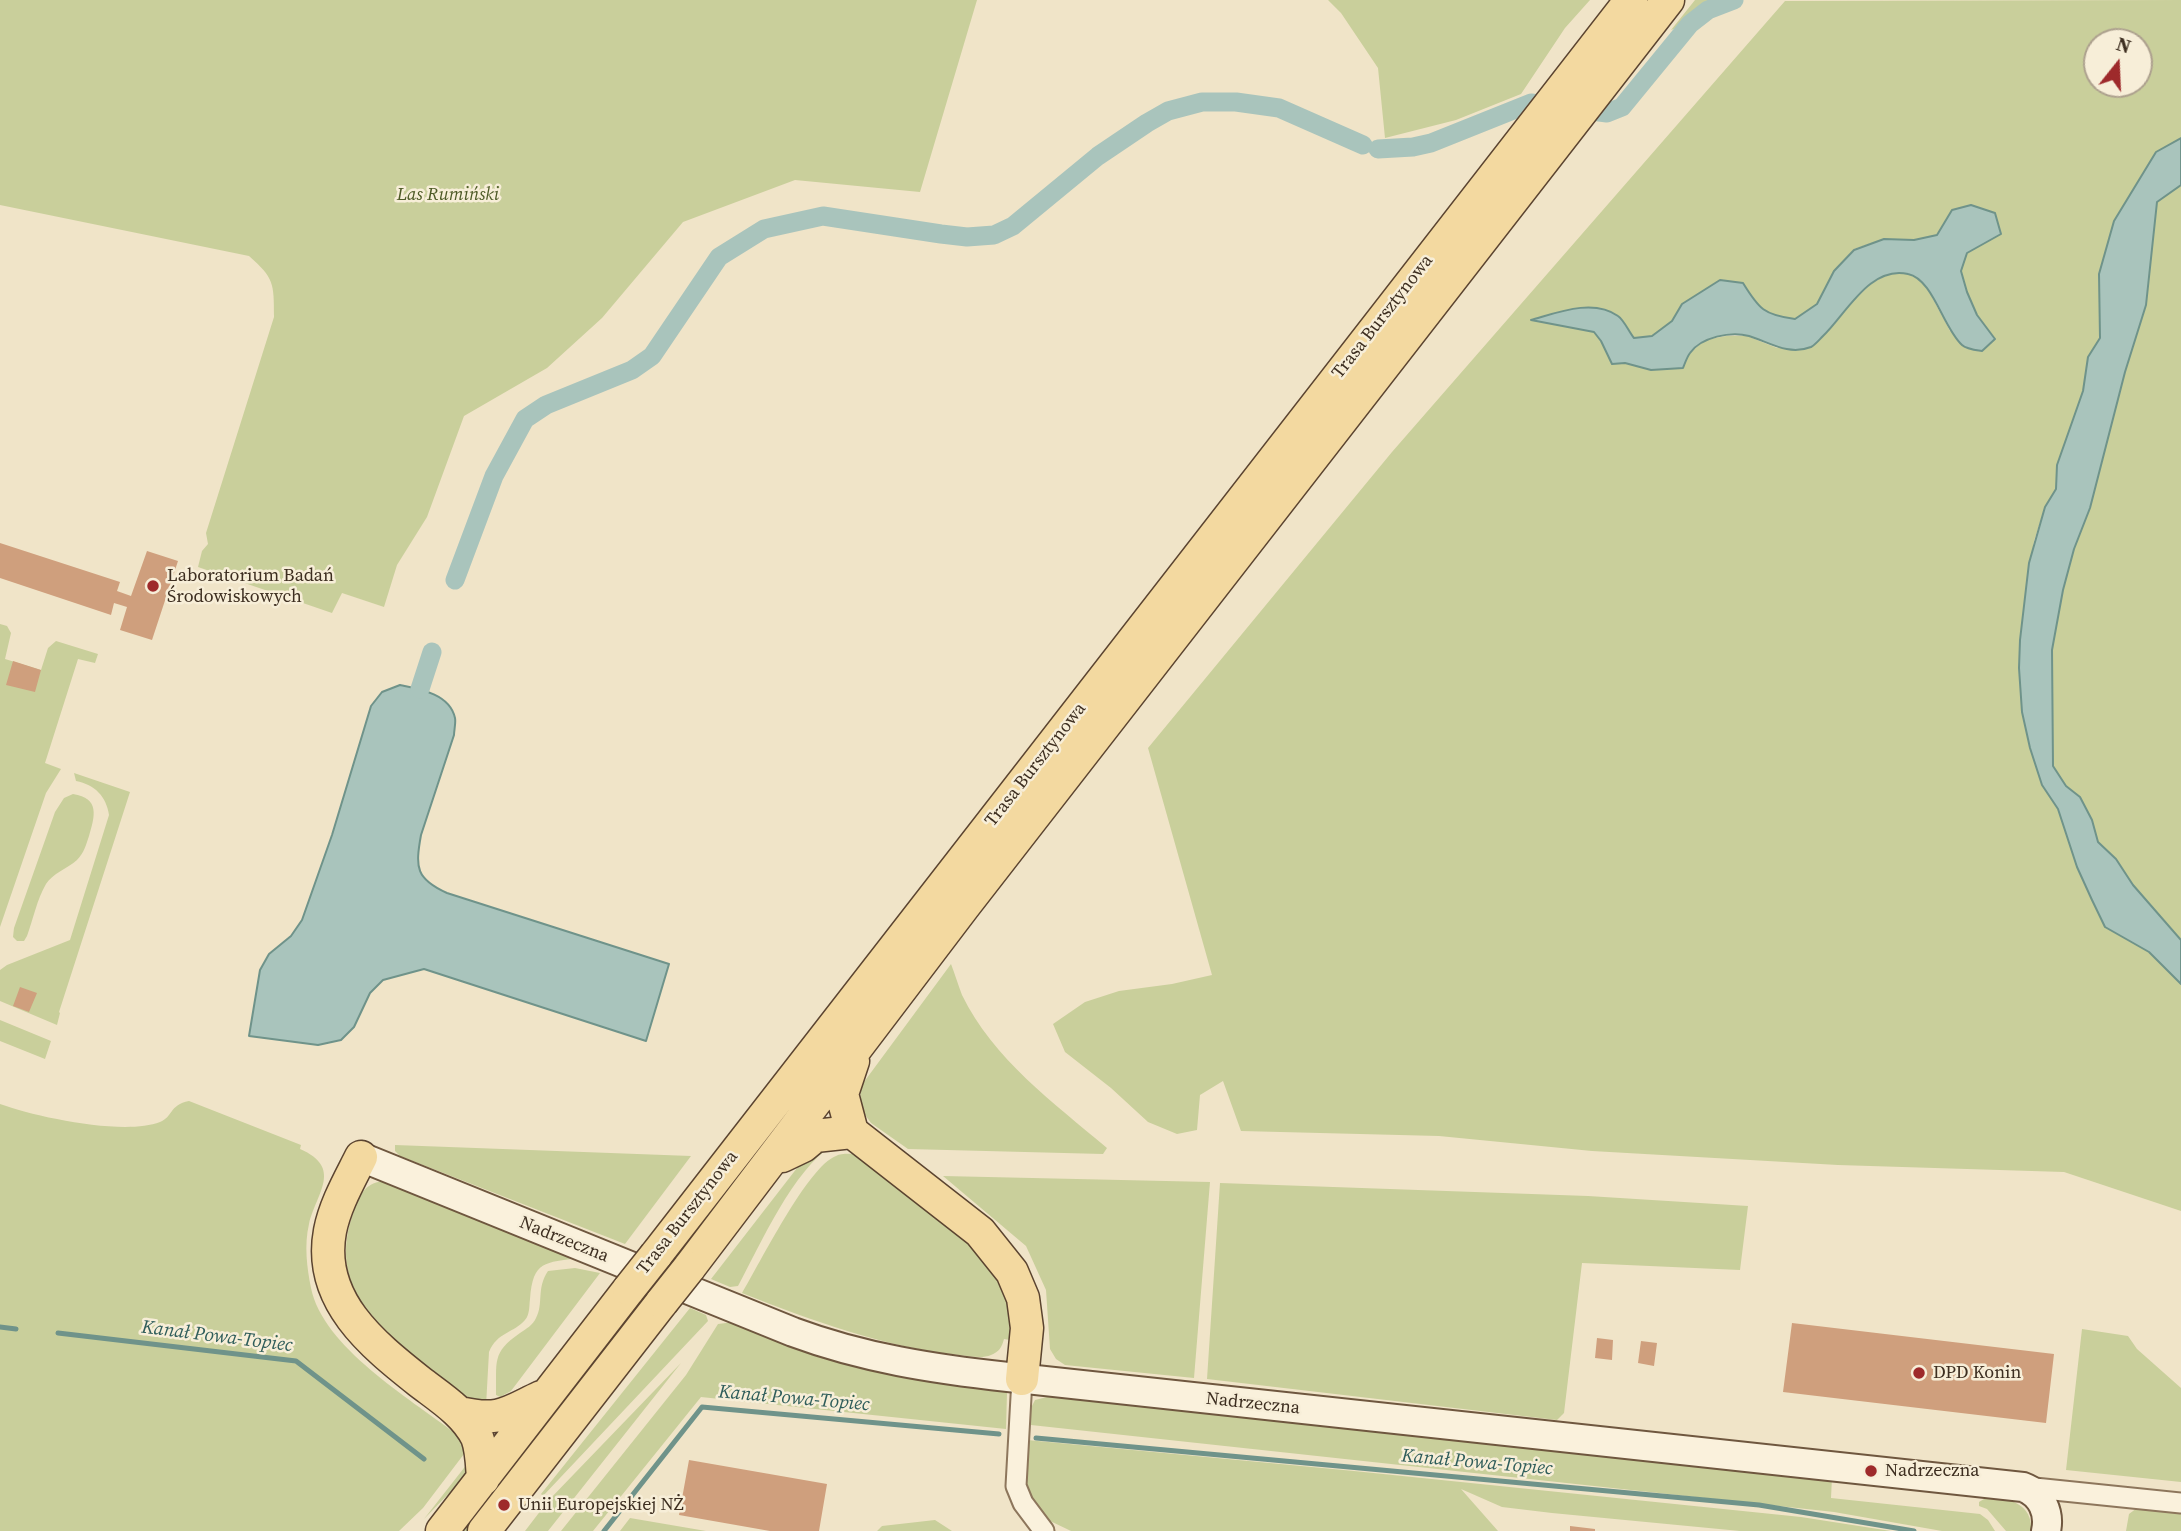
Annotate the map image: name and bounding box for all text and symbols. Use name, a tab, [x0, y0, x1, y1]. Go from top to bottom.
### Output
north arrow	[2083, 28, 2153, 98]
text: N	[2113, 30, 2134, 59]
park label: Las Rumiński	[397, 184, 499, 206]
street label: Trasa Bursztynowa	[1328, 251, 1438, 383]
place label: Laboratorium Badań Środowiskowych	[167, 565, 334, 608]
marker: Laboratorium Badań Środowiskowych	[145, 578, 161, 594]
street label: Trasa Bursztynowa	[981, 699, 1091, 831]
street label: Trasa Bursztynowa	[633, 1147, 743, 1279]
street label: Nadrzeczna	[516, 1212, 612, 1268]
water label: Kanał Powa-Topiec	[140, 1316, 294, 1358]
place label: DPD Konin	[1933, 1362, 2021, 1384]
marker: DPD Konin	[1911, 1365, 1927, 1381]
water label: Kanał Powa-Topiec	[717, 1381, 871, 1417]
street label: Nadrzeczna	[1205, 1388, 1301, 1420]
water label: Kanał Powa-Topiec	[1400, 1445, 1554, 1481]
place label: Nadrzeczna	[1885, 1460, 1979, 1482]
marker: Nadrzeczna	[1863, 1463, 1879, 1479]
place label: Unii Europejskiej NŻ	[518, 1494, 684, 1516]
marker: Unii Europejskiej NŻ	[496, 1497, 512, 1513]

